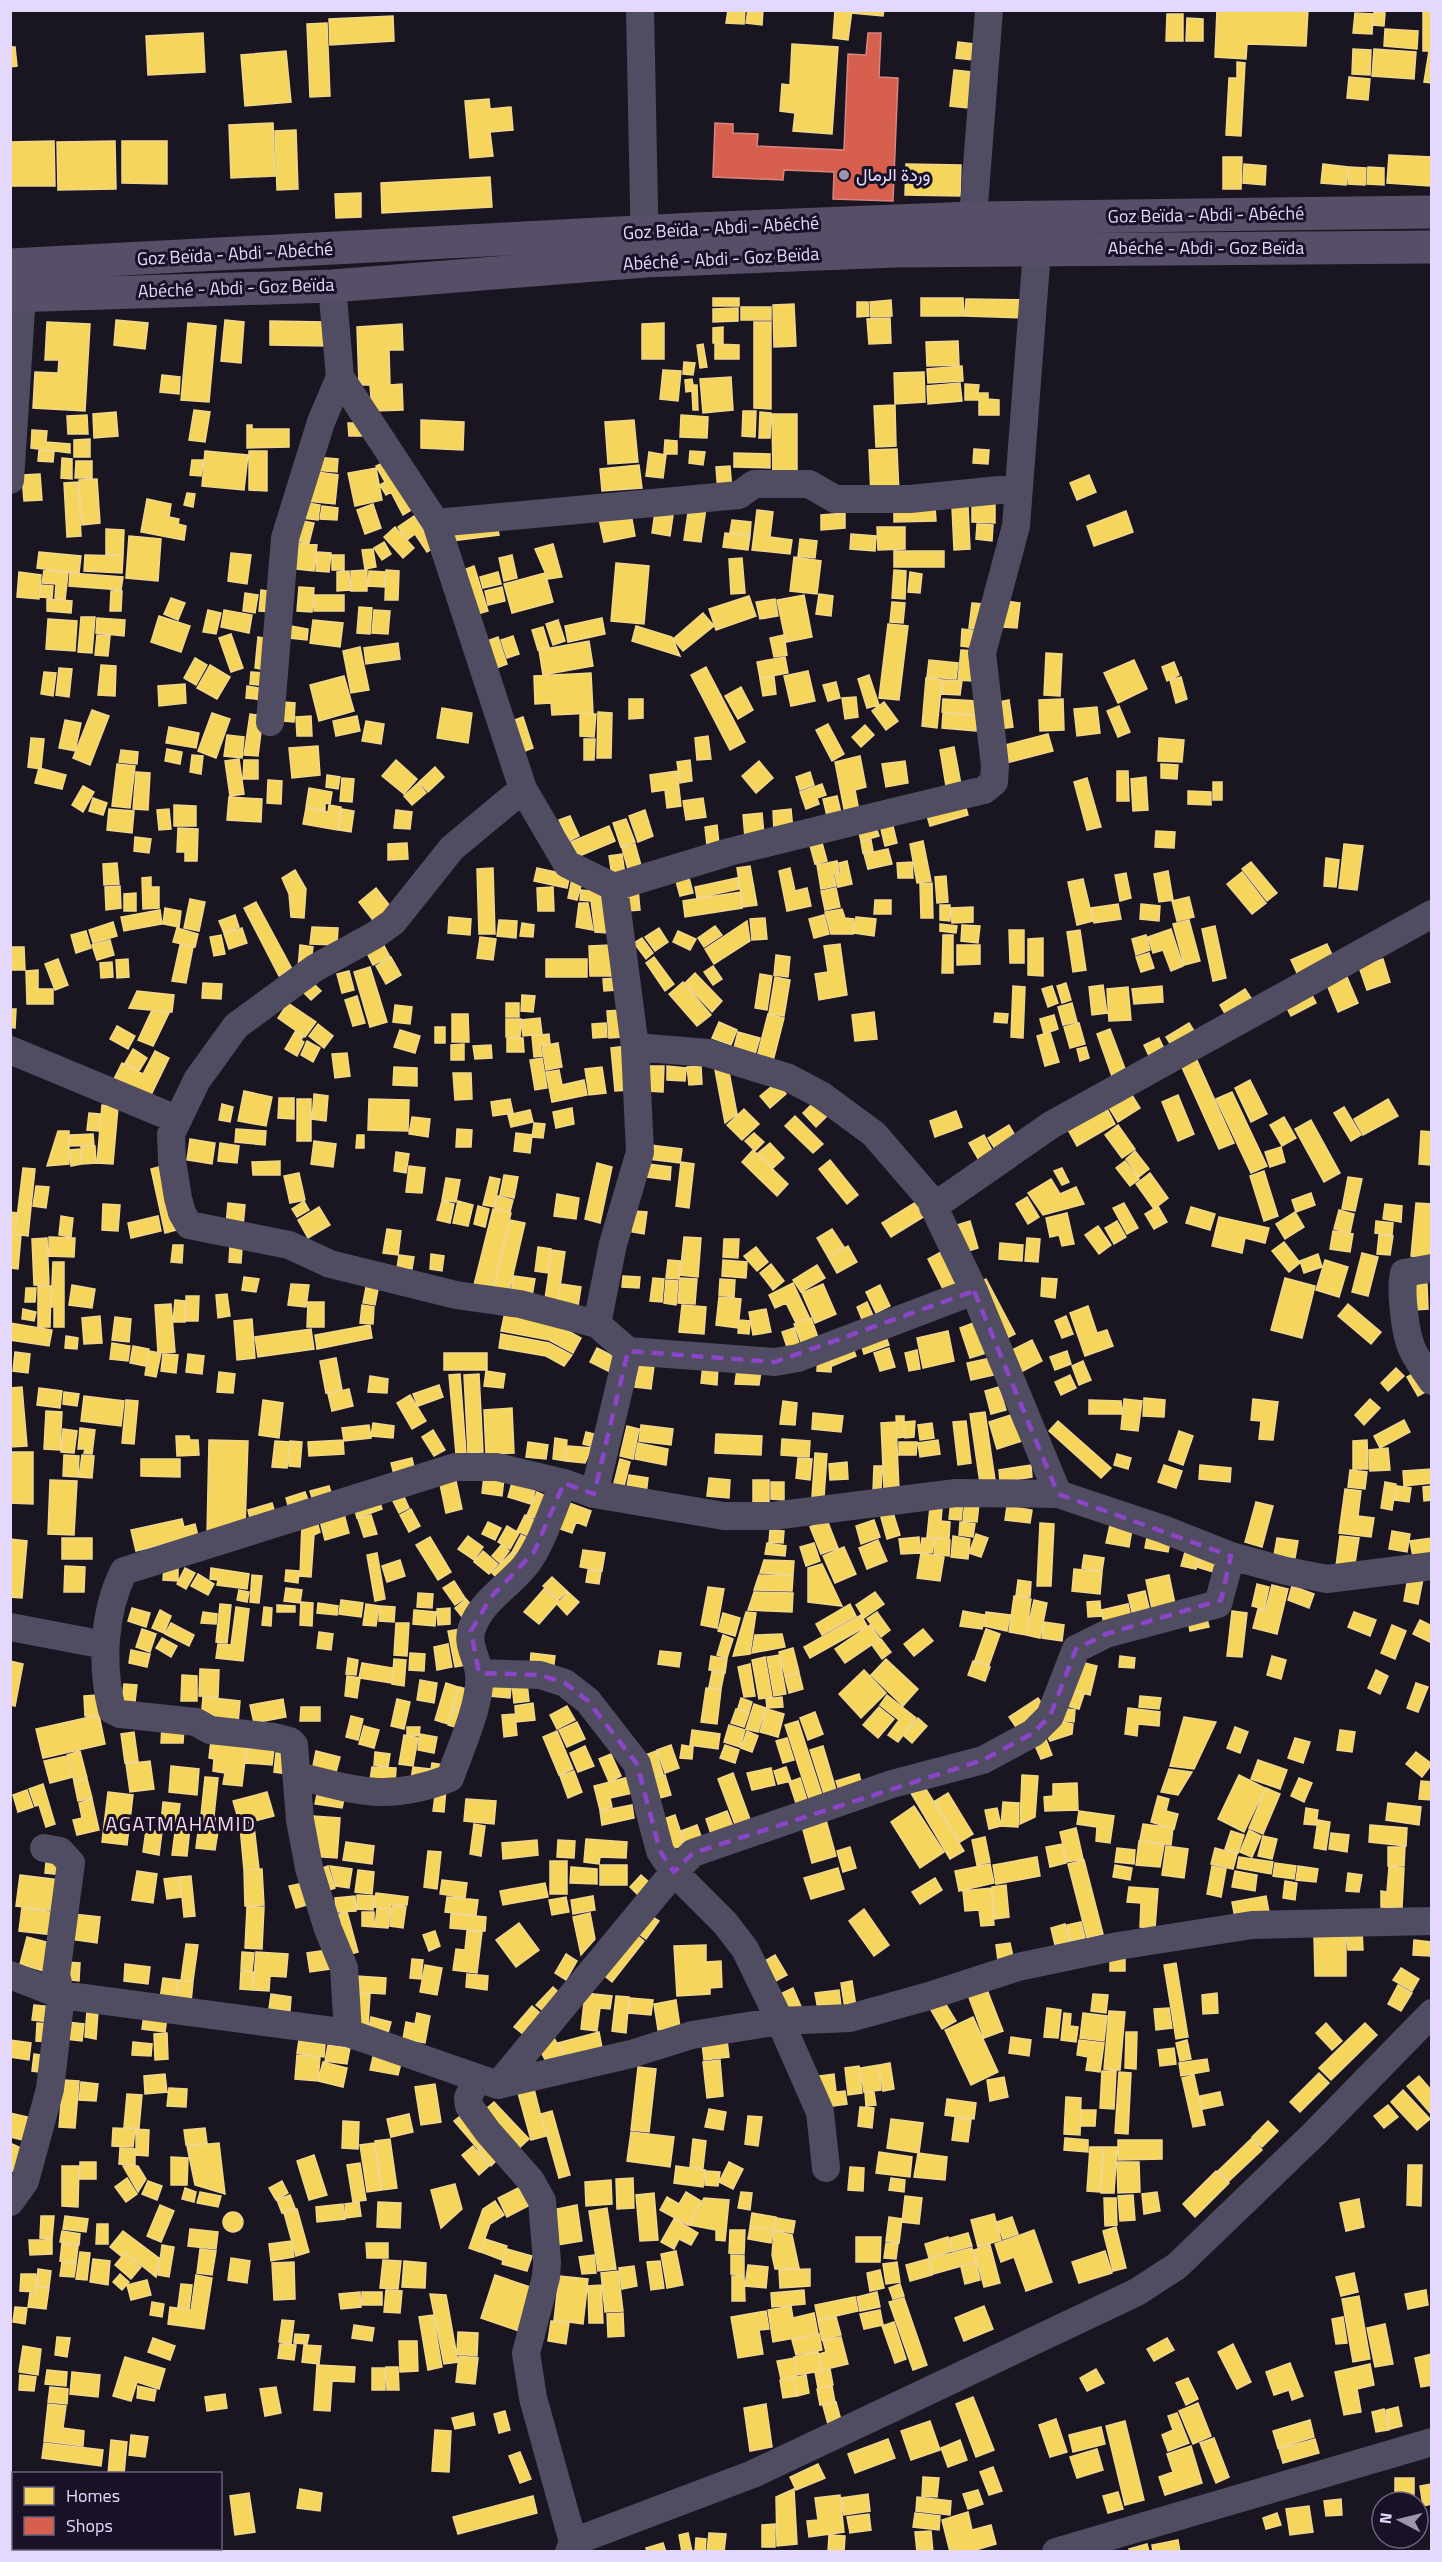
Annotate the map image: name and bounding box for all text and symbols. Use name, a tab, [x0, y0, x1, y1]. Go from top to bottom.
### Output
place label: وردة الرمال	[856, 161, 930, 188]
marker: وردة الرمال	[837, 168, 851, 182]
street label: Goz Beïda - Abdi - Abéché	[1108, 199, 1304, 230]
street label: Goz Beïda - Abdi - Abéché	[622, 209, 820, 246]
street label: Abéché - Abdi - Goz Beïda	[1108, 234, 1304, 261]
street label: Goz Beïda - Abdi - Abéché	[136, 235, 334, 272]
street label: Abéché - Abdi - Goz Beïda	[622, 240, 820, 277]
street label: Abéché - Abdi - Goz Beïda	[137, 271, 335, 304]
district label: AGATMAHAMID	[106, 1808, 256, 1839]
legend	[12, 2472, 222, 2550]
text: Homes	[66, 2482, 120, 2509]
north arrow	[1370, 2490, 1430, 2550]
text: N	[1373, 2511, 1398, 2525]
text: Shops	[66, 2512, 113, 2539]

